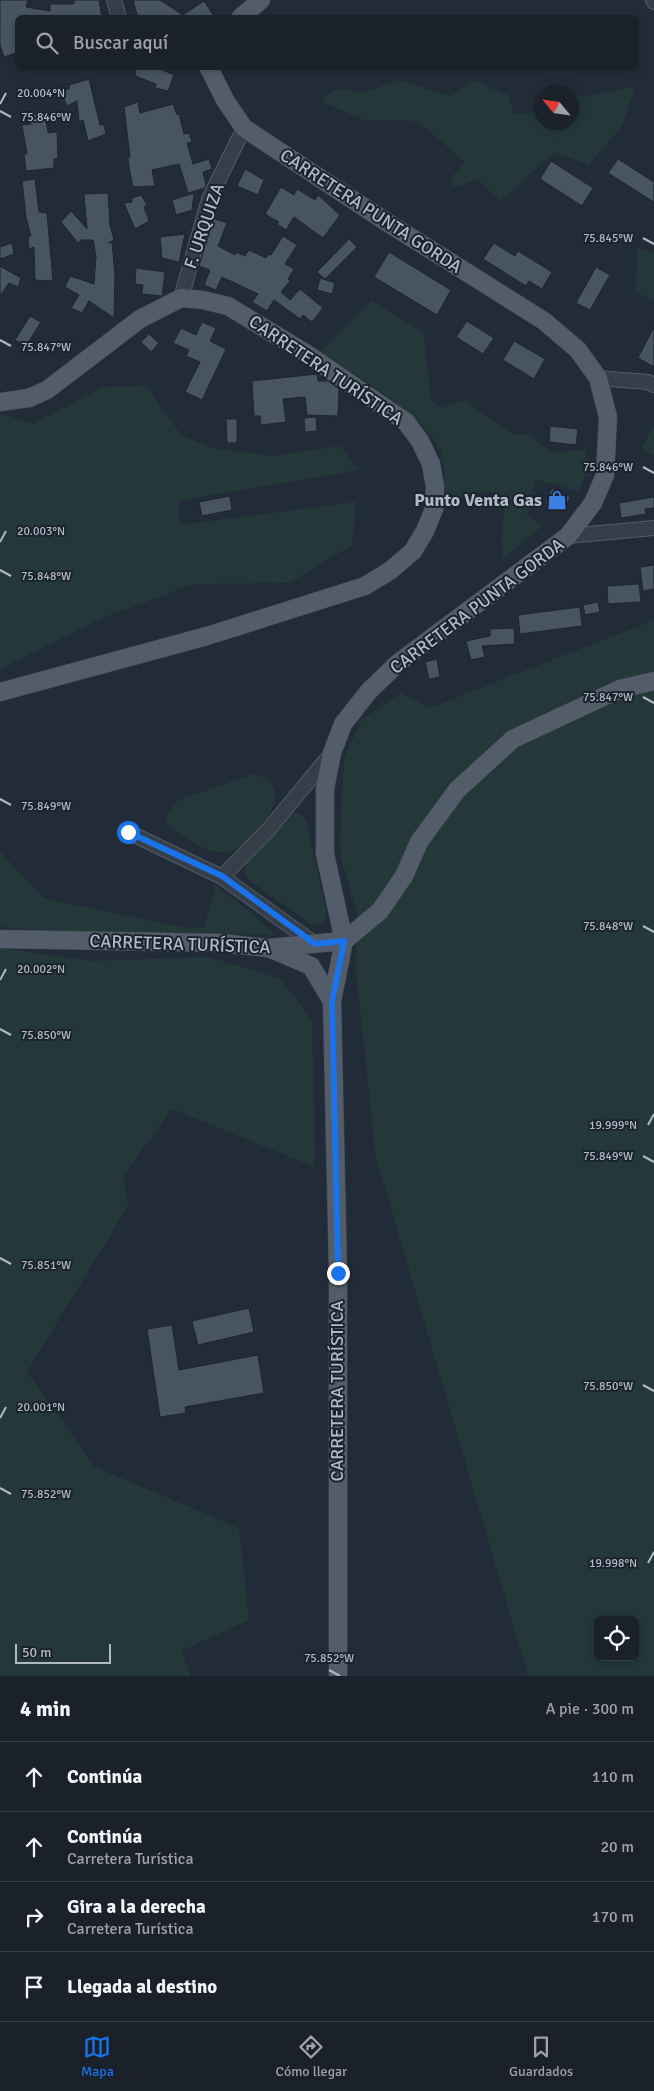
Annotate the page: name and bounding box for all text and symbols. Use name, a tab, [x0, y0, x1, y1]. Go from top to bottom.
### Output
search box	[15, 15, 639, 70]
icon: search	[33, 29, 61, 57]
text: Buscar aquí	[73, 31, 168, 55]
north arrow	[534, 85, 579, 130]
text: 20.004°N	[17, 86, 65, 101]
text: 75.846°W	[21, 110, 71, 125]
street label: CARRETERA PUNTA GORDA	[276, 144, 466, 278]
street label: F. URQUIZA	[179, 180, 229, 272]
text: 75.845°W	[583, 231, 633, 246]
street label: CARRETERA TURÍSTICA	[245, 310, 407, 430]
text: 75.847°W	[21, 340, 71, 355]
text: 75.846°W	[583, 460, 633, 475]
place label: Punto Venta Gas	[414, 489, 542, 511]
shop icon: Punto Venta Gas	[546, 489, 568, 511]
text: 20.003°N	[17, 524, 65, 539]
street label: CARRETERA PUNTA GORDA	[386, 533, 568, 679]
text: 75.848°W	[21, 569, 71, 584]
text: 75.847°W	[583, 690, 633, 705]
text: 75.849°W	[21, 799, 71, 814]
route start	[117, 821, 140, 844]
text: 75.848°W	[583, 919, 633, 934]
street label: CARRETERA TURÍSTICA	[89, 930, 271, 958]
text: 20.002°N	[17, 962, 65, 977]
text: 75.850°W	[21, 1028, 71, 1043]
text: 19.999°N	[589, 1118, 637, 1133]
text: 75.849°W	[583, 1149, 633, 1164]
text: 75.851°W	[21, 1258, 71, 1273]
route end	[327, 1262, 350, 1285]
street label: CARRETERA TURÍSTICA	[326, 1300, 348, 1482]
text: 75.850°W	[583, 1379, 633, 1394]
text: 20.001°N	[17, 1400, 65, 1415]
text: 75.852°W	[21, 1487, 71, 1502]
text: 19.998°N	[589, 1556, 637, 1571]
map controls	[594, 1616, 639, 1661]
button: locate	[594, 1616, 639, 1661]
scale bar	[15, 1641, 111, 1664]
text: 50 m	[22, 1644, 51, 1661]
text: 75.852°W	[304, 1651, 354, 1666]
text: 4 min	[20, 1696, 71, 1722]
text: A pie · 300 m	[546, 1699, 634, 1719]
icon: ahead	[20, 1763, 48, 1791]
text: Continúa	[67, 1765, 142, 1789]
text: 110 m	[592, 1767, 634, 1787]
text: Continúa	[67, 1825, 142, 1849]
icon: ahead	[20, 1833, 48, 1861]
text: 20 m	[600, 1837, 634, 1857]
text: Carretera Turística	[67, 1849, 194, 1869]
text: Gira a la derecha	[67, 1895, 206, 1919]
icon: right	[20, 1903, 48, 1931]
text: 170 m	[592, 1907, 634, 1927]
text: Carretera Turística	[67, 1919, 194, 1939]
icon: arrive	[20, 1973, 48, 2001]
text: Llegada al destino	[67, 1975, 217, 1999]
tab: Mapa	[81, 2033, 114, 2080]
tab: Cómo llegar	[276, 2033, 347, 2080]
tab: Guardados	[509, 2033, 573, 2080]

